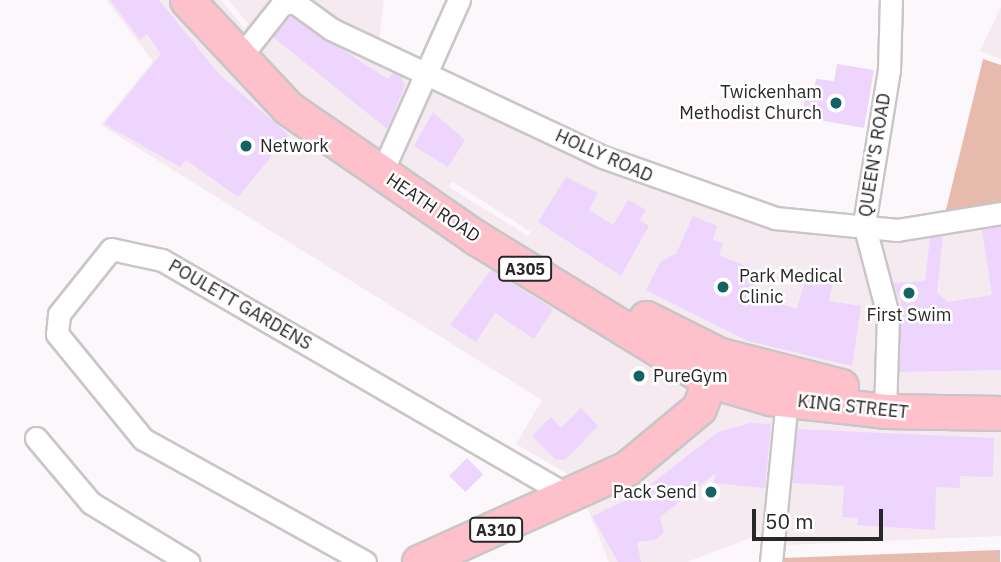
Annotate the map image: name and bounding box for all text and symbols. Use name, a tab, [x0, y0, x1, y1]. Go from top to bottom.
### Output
place label: Twickenham Methodist Church	[679, 82, 822, 124]
street label: QUEEN'S ROAD	[855, 92, 895, 218]
marker: Twickenham Methodist Church	[828, 95, 844, 111]
street label: HOLLY ROAD	[552, 125, 656, 187]
place label: Network	[260, 135, 329, 157]
marker: Network	[238, 138, 254, 154]
street label: HEATH ROAD	[382, 169, 484, 247]
street label: POULETT GARDENS	[164, 255, 316, 355]
road number: A305	[497, 256, 553, 282]
place label: Park Medical Clinic	[739, 266, 843, 308]
marker: Park Medical Clinic	[713, 277, 733, 297]
marker: First Swim	[901, 285, 917, 301]
place label: First Swim	[867, 304, 951, 326]
place label: PureGym	[653, 365, 728, 387]
marker: PureGym	[631, 368, 647, 384]
street label: KING STREET	[796, 390, 910, 424]
place label: Pack Send	[613, 481, 697, 503]
marker: Pack Send	[703, 484, 719, 500]
scale bar	[756, 496, 887, 540]
text: 50 m	[765, 507, 814, 535]
road number: A310	[468, 517, 524, 542]

